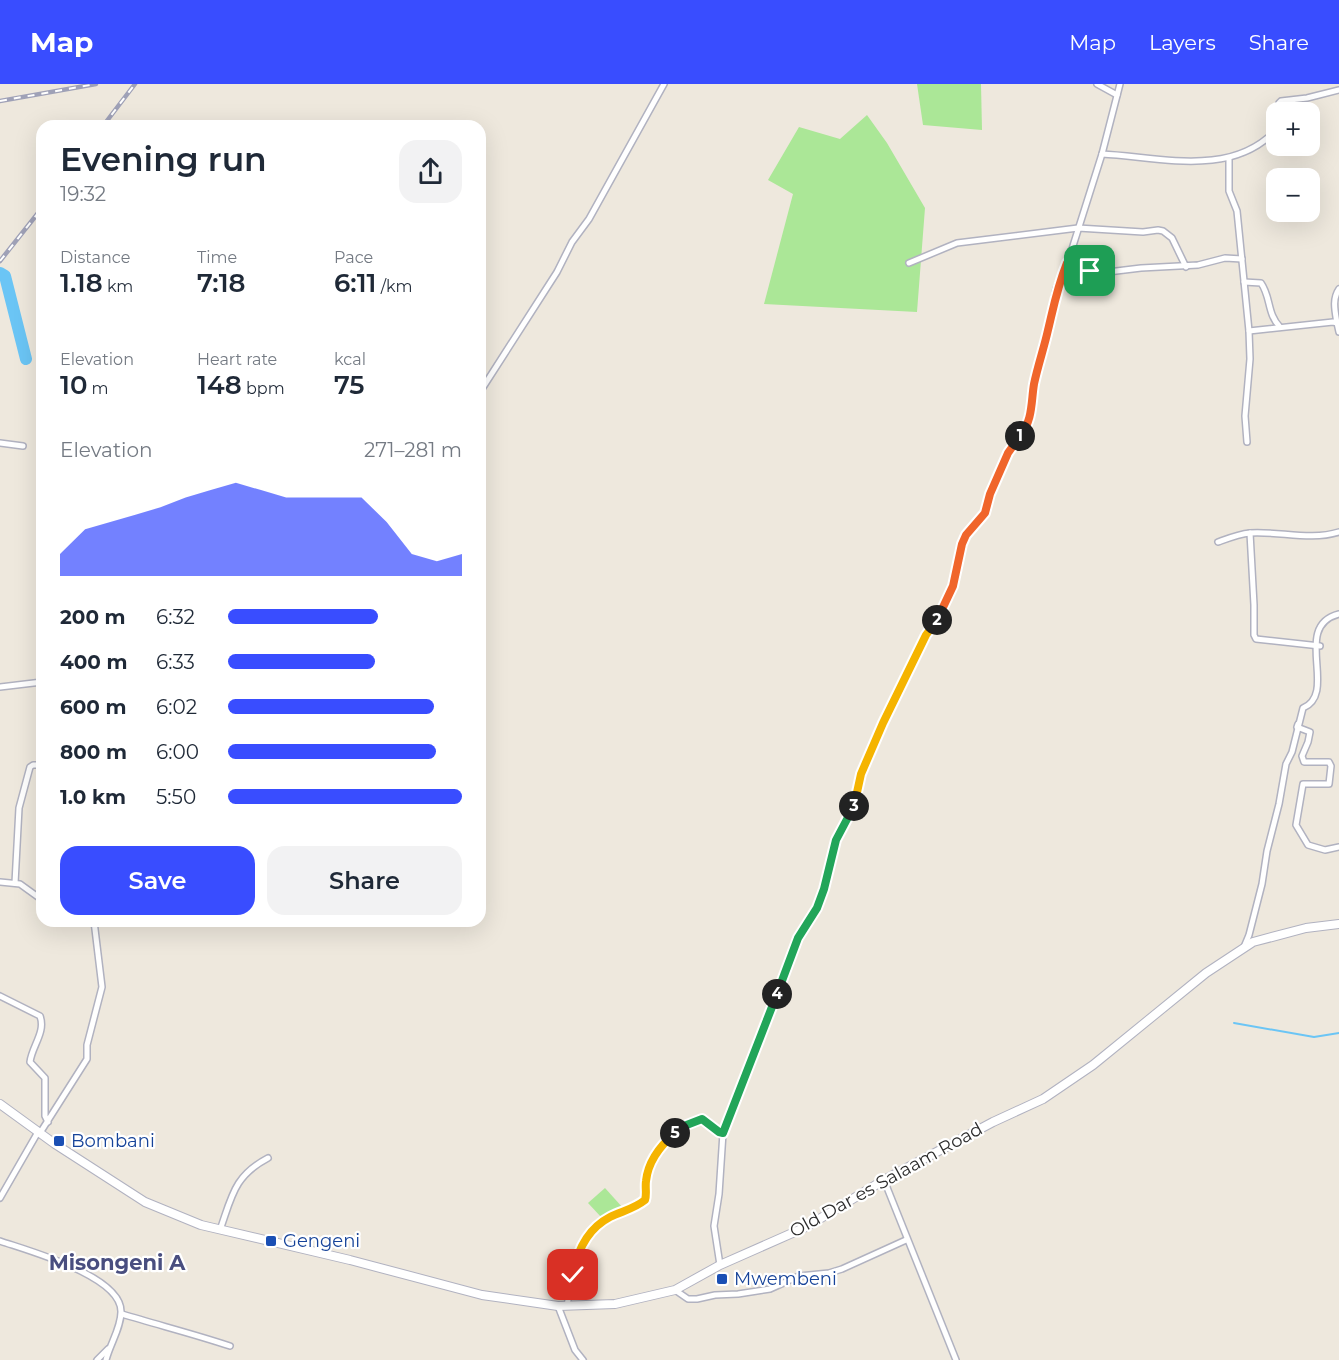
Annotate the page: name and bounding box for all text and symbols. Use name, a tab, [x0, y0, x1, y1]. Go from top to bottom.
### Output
text: Map	[30, 25, 93, 59]
text: Map	[1069, 30, 1116, 55]
text: Layers	[1149, 30, 1216, 55]
text: Share	[1249, 30, 1309, 55]
map controls	[1266, 102, 1320, 222]
button: +	[1266, 102, 1320, 156]
text: Evening run	[60, 139, 267, 179]
button: share	[399, 140, 462, 203]
button: −	[1266, 168, 1320, 222]
text: 19:32	[60, 182, 106, 206]
pin	[1064, 245, 1115, 296]
text: Distance	[60, 248, 130, 267]
text: Time	[197, 248, 237, 267]
text: Pace	[334, 248, 373, 267]
icon: arrive	[1073, 254, 1106, 287]
text: 1.18	[60, 267, 103, 299]
text: 7:18	[197, 267, 246, 299]
text: 6:11	[334, 267, 376, 299]
text: km	[103, 277, 133, 296]
text: /km	[376, 277, 413, 296]
text: Elevation	[60, 350, 134, 369]
text: Heart rate	[197, 350, 277, 369]
text: kcal	[334, 350, 366, 369]
text: 10	[60, 369, 87, 401]
text: 148	[197, 369, 242, 401]
text: 75	[334, 369, 365, 401]
text: m	[87, 379, 109, 398]
text: bpm	[242, 379, 285, 398]
pin: 1	[1005, 421, 1035, 451]
text: 1	[1017, 426, 1023, 445]
text: Elevation	[60, 438, 152, 462]
text: 271–281 m	[364, 438, 462, 462]
text: 200 m	[60, 605, 126, 629]
text: 6:32	[156, 605, 195, 629]
pin: 2	[922, 605, 952, 635]
text: 2	[932, 610, 942, 629]
text: 400 m	[60, 650, 128, 674]
text: 6:33	[156, 650, 195, 674]
text: 600 m	[60, 695, 127, 719]
text: 6:02	[156, 695, 197, 719]
text: 800 m	[60, 740, 127, 764]
text: 6:00	[156, 740, 199, 764]
text: 1.0 km	[60, 785, 126, 809]
text: 5:50	[156, 785, 196, 809]
pin: 3	[839, 791, 869, 821]
text: 3	[849, 796, 859, 815]
button: Save	[60, 846, 255, 915]
button: Share	[267, 846, 462, 915]
pin: 4	[762, 979, 792, 1009]
text: 4	[771, 984, 783, 1003]
pin: 5	[660, 1118, 690, 1148]
street label: Old Dar es Salaam Road	[786, 1118, 986, 1242]
text: 5	[670, 1123, 680, 1142]
place label: Bombani	[71, 1130, 155, 1152]
marker: Bombani	[52, 1134, 66, 1148]
place label: Gengeni	[283, 1230, 360, 1252]
marker: Gengeni	[264, 1234, 278, 1248]
pin	[547, 1249, 598, 1300]
district label: Misongeni A	[49, 1250, 186, 1275]
icon: check	[556, 1258, 589, 1291]
place label: Mwembeni	[734, 1268, 837, 1290]
marker: Mwembeni	[715, 1272, 729, 1286]

